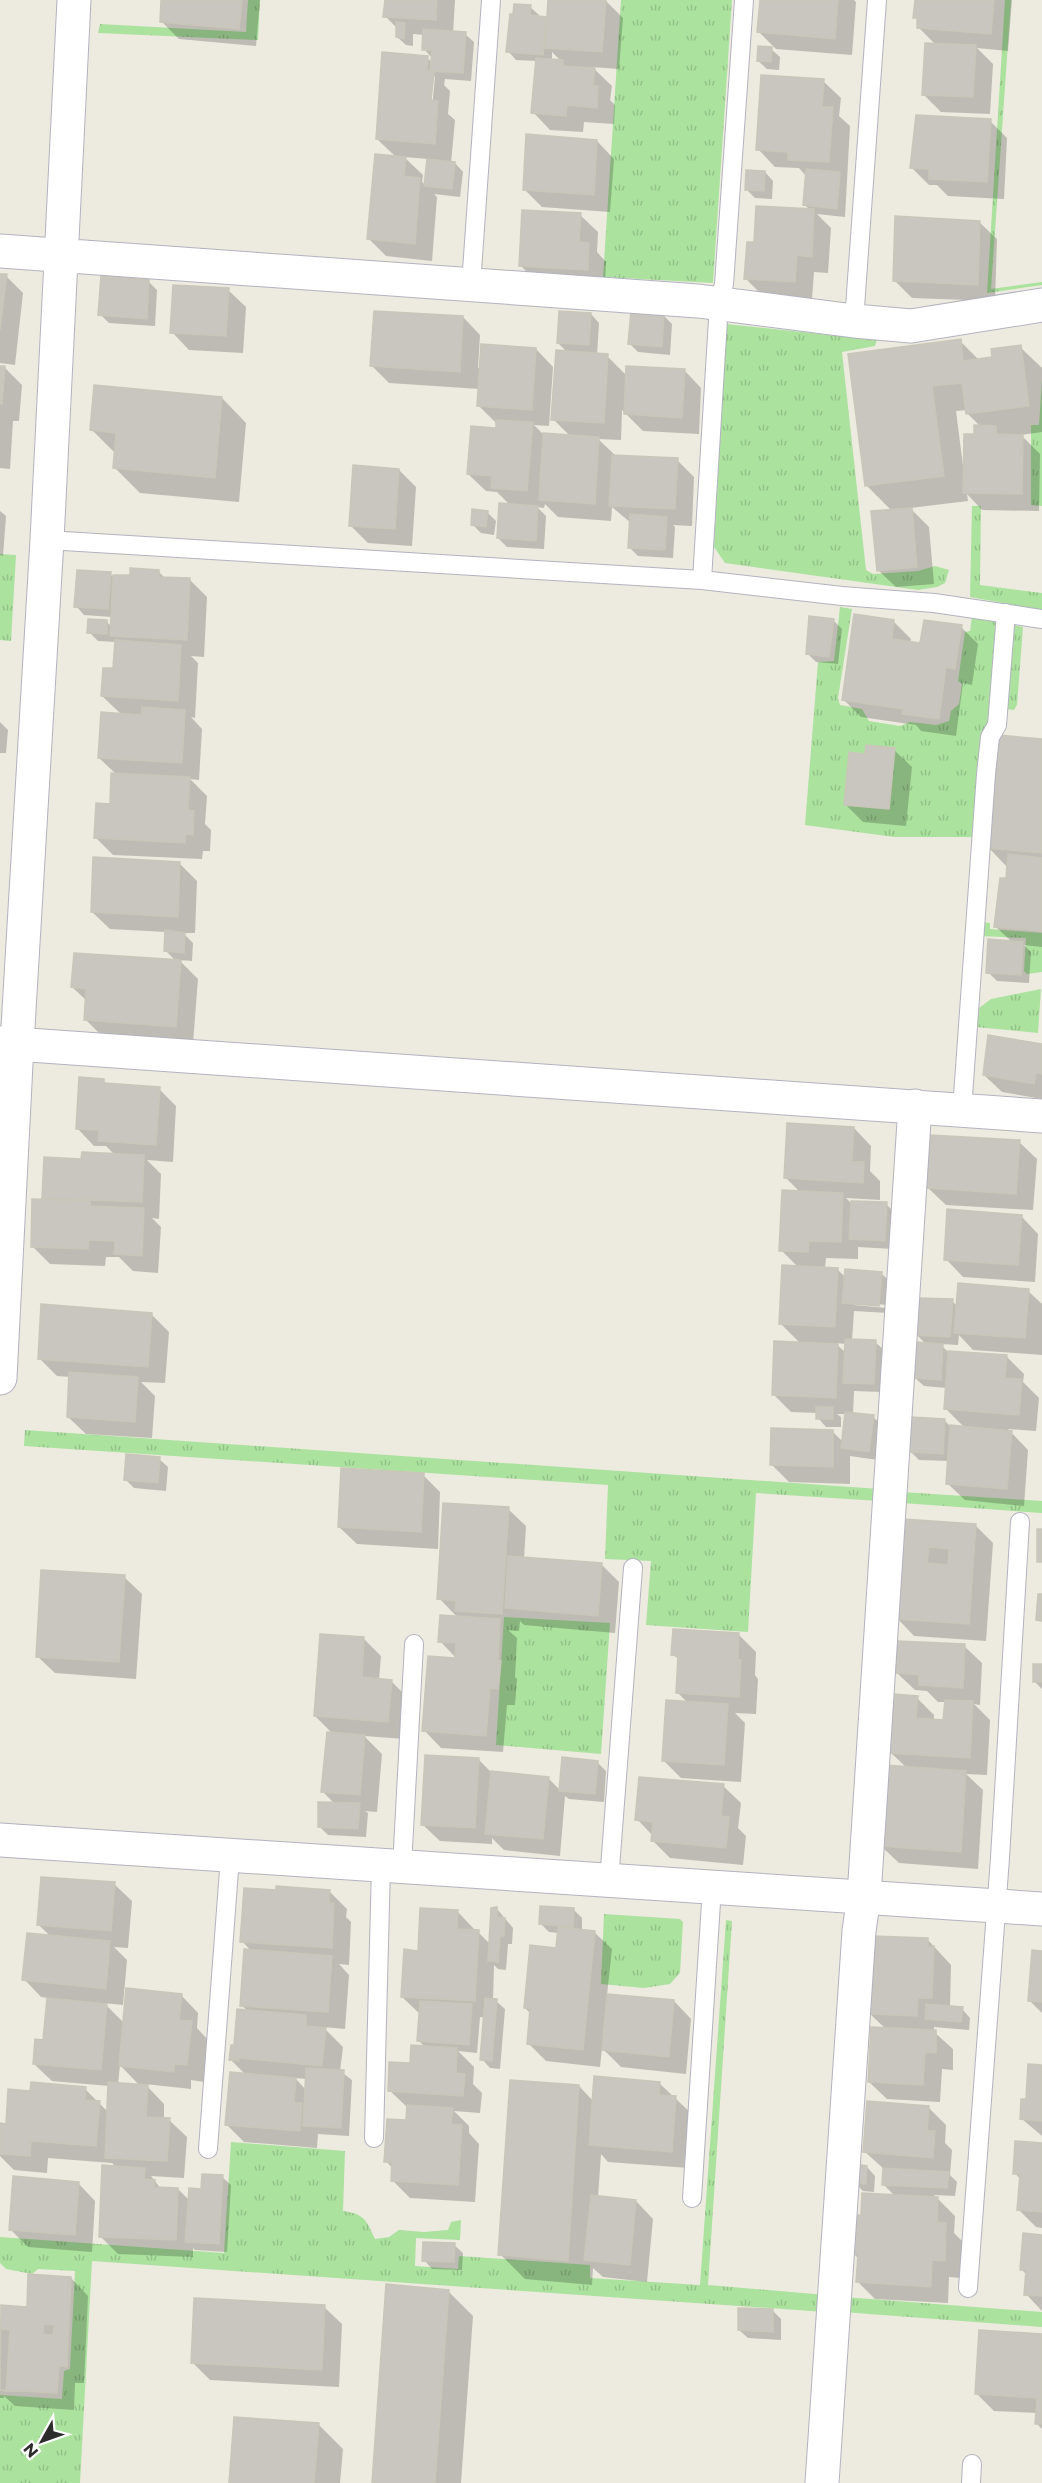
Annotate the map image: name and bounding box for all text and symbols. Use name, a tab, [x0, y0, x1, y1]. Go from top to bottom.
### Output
north arrow	[12, 2411, 72, 2471]
text: N	[19, 2439, 42, 2461]

